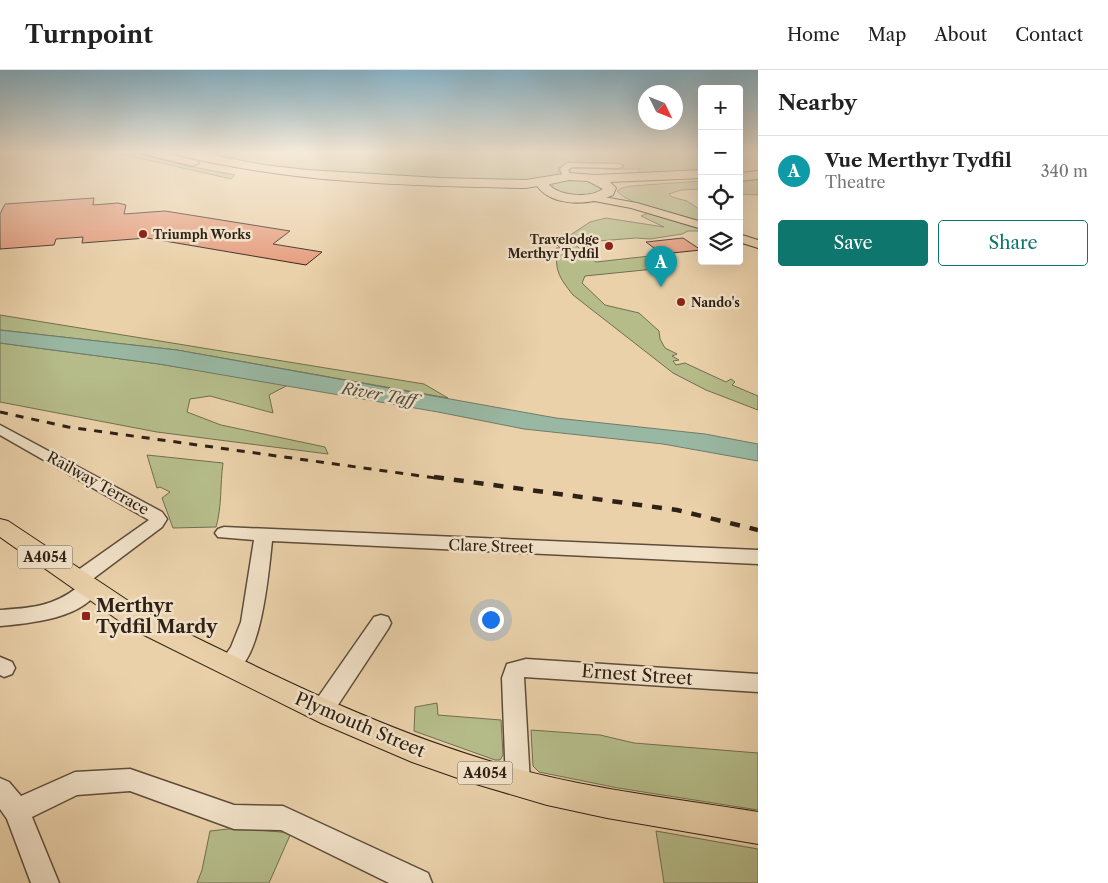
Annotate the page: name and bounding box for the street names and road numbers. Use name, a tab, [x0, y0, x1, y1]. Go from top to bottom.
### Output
street label: Railway Terrace	[44, 447, 152, 519]
street label: Clare Street	[448, 535, 534, 557]
road number: A4054	[18, 546, 72, 568]
street label: Ernest Street	[581, 660, 694, 690]
street label: Plymouth Street	[292, 688, 429, 763]
road number: A4054	[458, 761, 512, 784]

